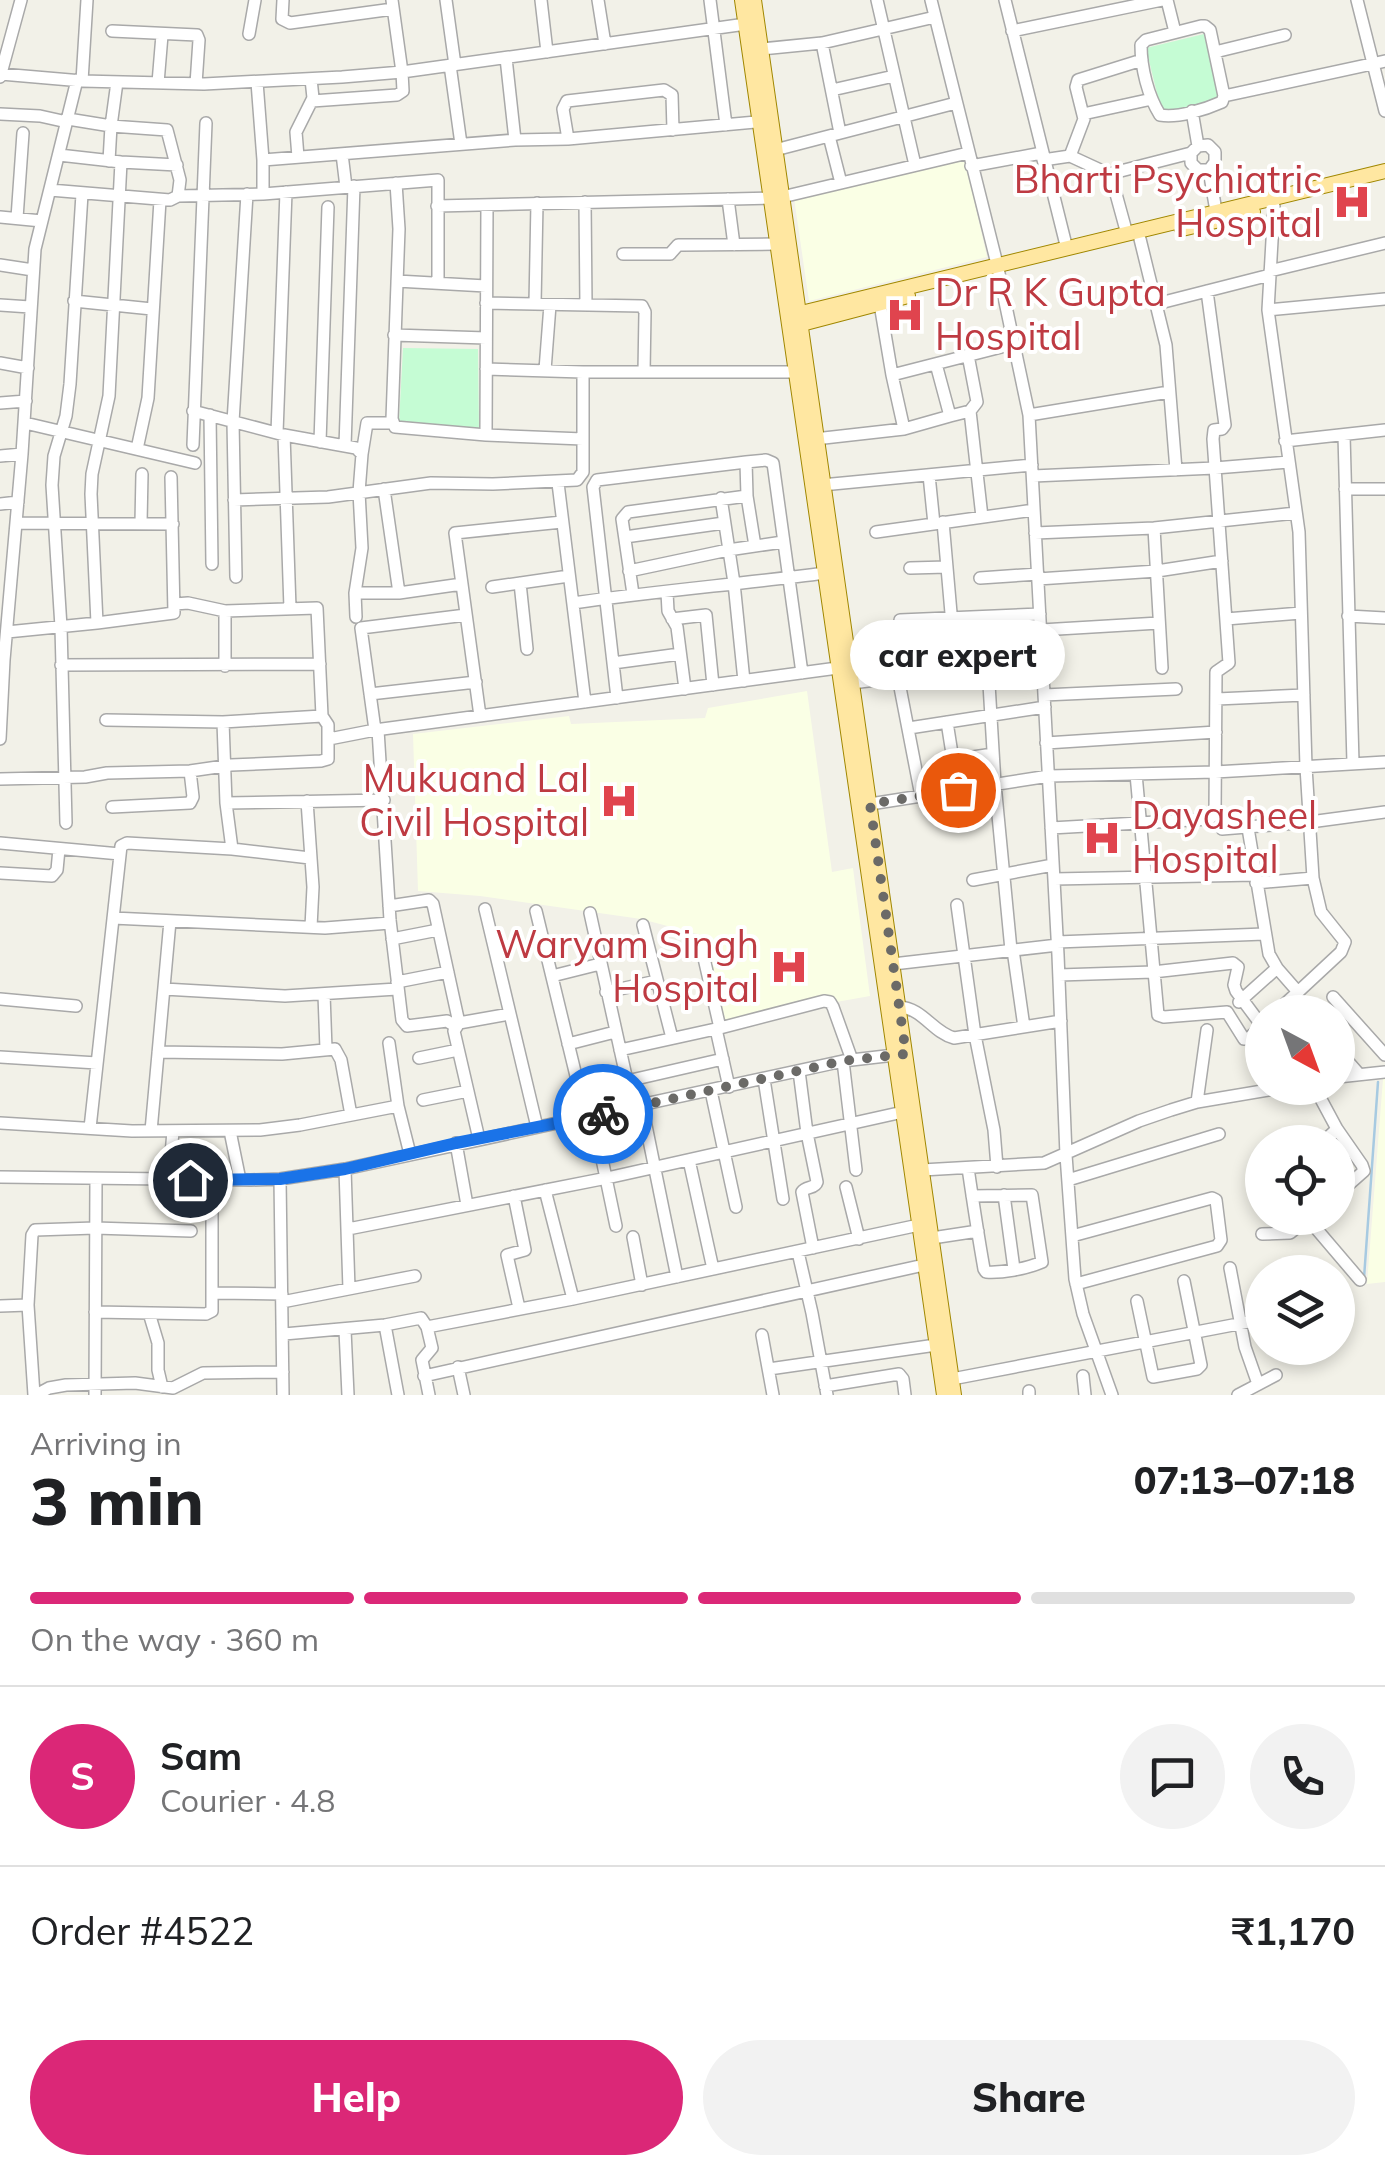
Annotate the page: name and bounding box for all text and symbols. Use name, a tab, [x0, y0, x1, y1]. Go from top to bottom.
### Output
place label: Bharti Psychiatric Hospital	[1014, 155, 1322, 247]
hospital icon: Bharti Psychiatric Hospital	[1331, 181, 1373, 223]
place label: Dr R K Gupta Hospital	[935, 268, 1166, 360]
hospital icon: Dr R K Gupta Hospital	[884, 294, 926, 336]
callout: car expert	[850, 620, 1066, 690]
text: car expert	[878, 635, 1037, 675]
pin	[916, 748, 1001, 833]
place label: Mukuand Lal Civil Hospital	[359, 754, 589, 846]
icon: bag	[931, 763, 986, 818]
hospital icon: Mukuand Lal Civil Hospital	[598, 780, 640, 822]
place label: Dayasheel Hospital	[1132, 791, 1317, 883]
hospital icon: Dayasheel Hospital	[1081, 817, 1123, 859]
place label: Waryam Singh Hospital	[495, 920, 759, 1012]
hospital icon: Waryam Singh Hospital	[768, 946, 810, 988]
north arrow	[1245, 995, 1355, 1105]
map controls	[1245, 995, 1355, 1365]
courier	[553, 1064, 653, 1164]
icon: bike	[576, 1087, 631, 1142]
button: locate	[1245, 1125, 1355, 1235]
pin	[148, 1138, 233, 1223]
icon: home	[163, 1153, 218, 1208]
button: layers	[1245, 1255, 1355, 1365]
text: Arriving in	[30, 1423, 182, 1463]
text: 07:13–07:18	[1134, 1456, 1355, 1504]
text: 3 min	[30, 1460, 204, 1541]
text: On the way · 360 m	[30, 1619, 319, 1659]
button: chat	[1120, 1724, 1225, 1829]
button: phone	[1250, 1724, 1355, 1829]
text: Sam	[160, 1732, 242, 1780]
text: S	[70, 1752, 95, 1800]
text: Courier · 4.8	[160, 1780, 336, 1820]
text: Order #4522	[30, 1907, 254, 1955]
text: ₹1,170	[1232, 1907, 1355, 1955]
button: Help	[30, 2040, 683, 2155]
button: Share	[703, 2040, 1355, 2155]

